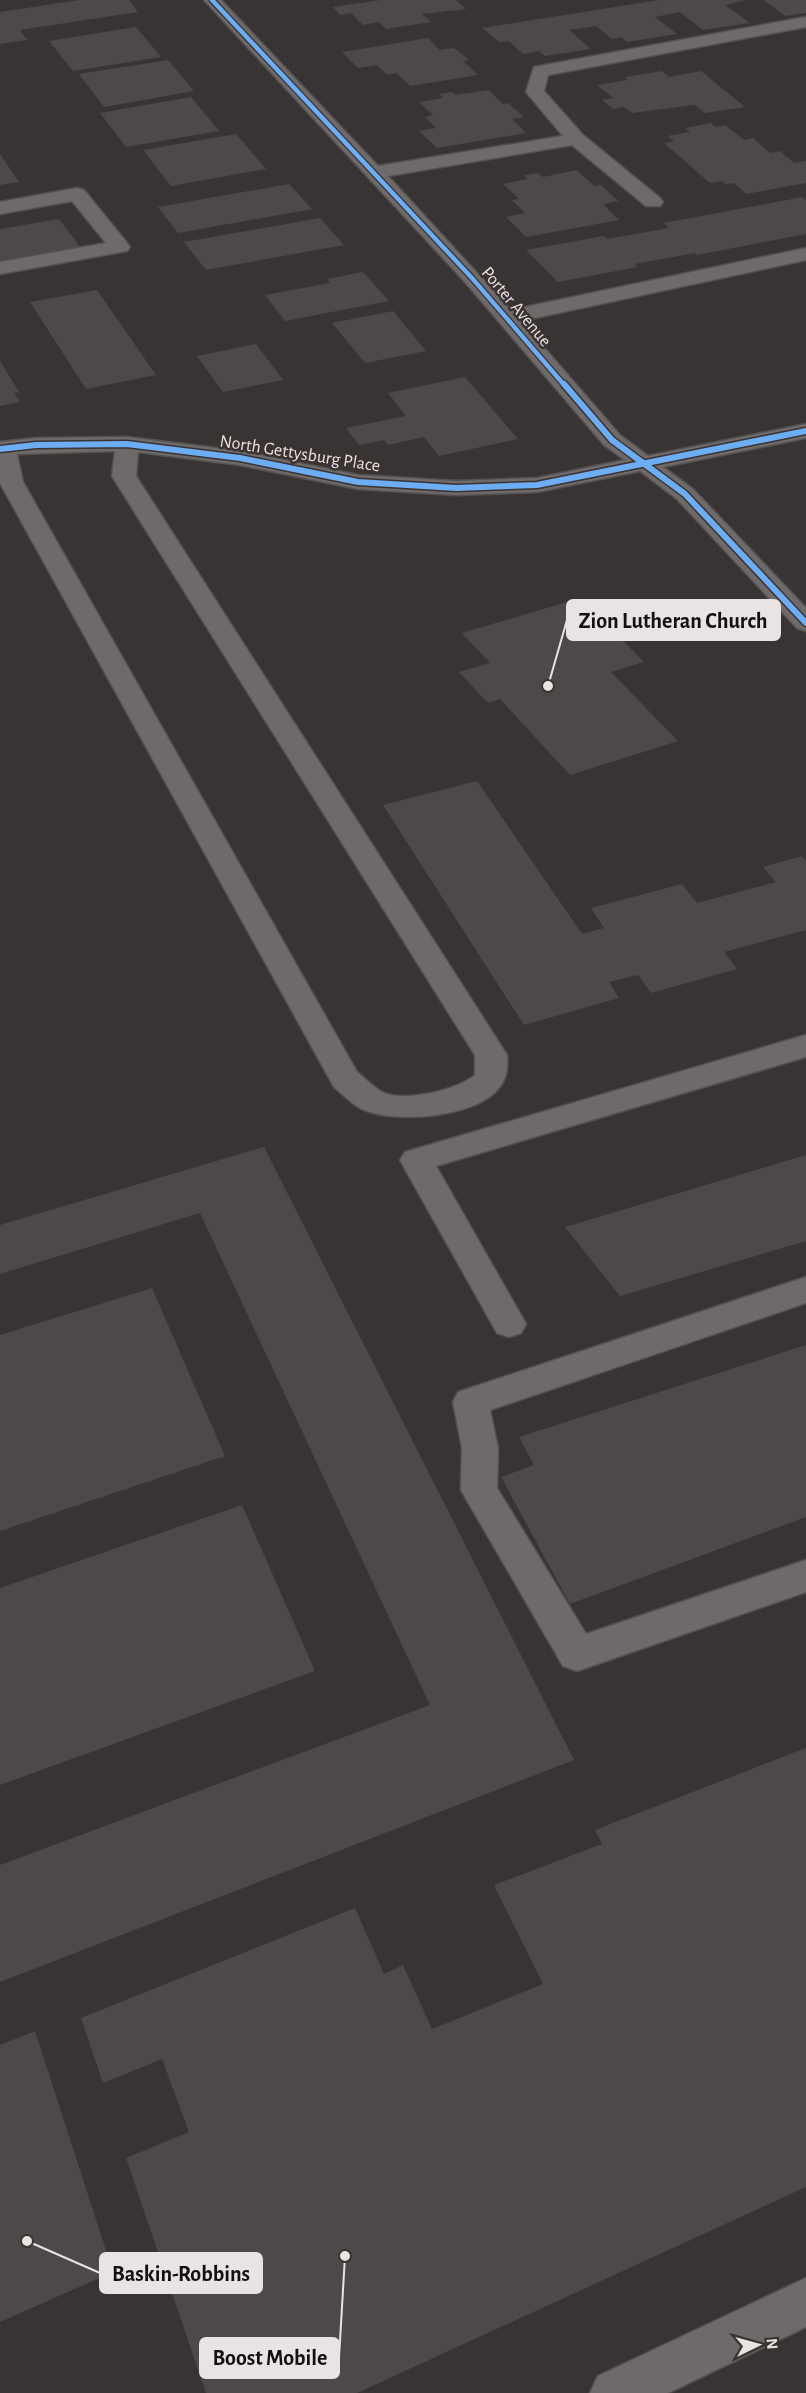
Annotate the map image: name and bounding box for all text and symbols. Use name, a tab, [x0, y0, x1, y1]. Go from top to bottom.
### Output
street label: Porter Avenue	[478, 264, 554, 350]
street label: North Gettysburg Place	[218, 432, 382, 476]
callout: Zion Lutheran Church	[567, 600, 780, 640]
text: Zion Lutheran Church	[578, 610, 768, 632]
callout: Baskin-Robbins	[100, 2253, 262, 2293]
text: Baskin-Robbins	[112, 2263, 250, 2285]
north arrow	[728, 2315, 788, 2375]
callout: Boost Mobile	[200, 2338, 339, 2378]
text: N	[763, 2338, 780, 2350]
text: Boost Mobile	[212, 2347, 328, 2369]

